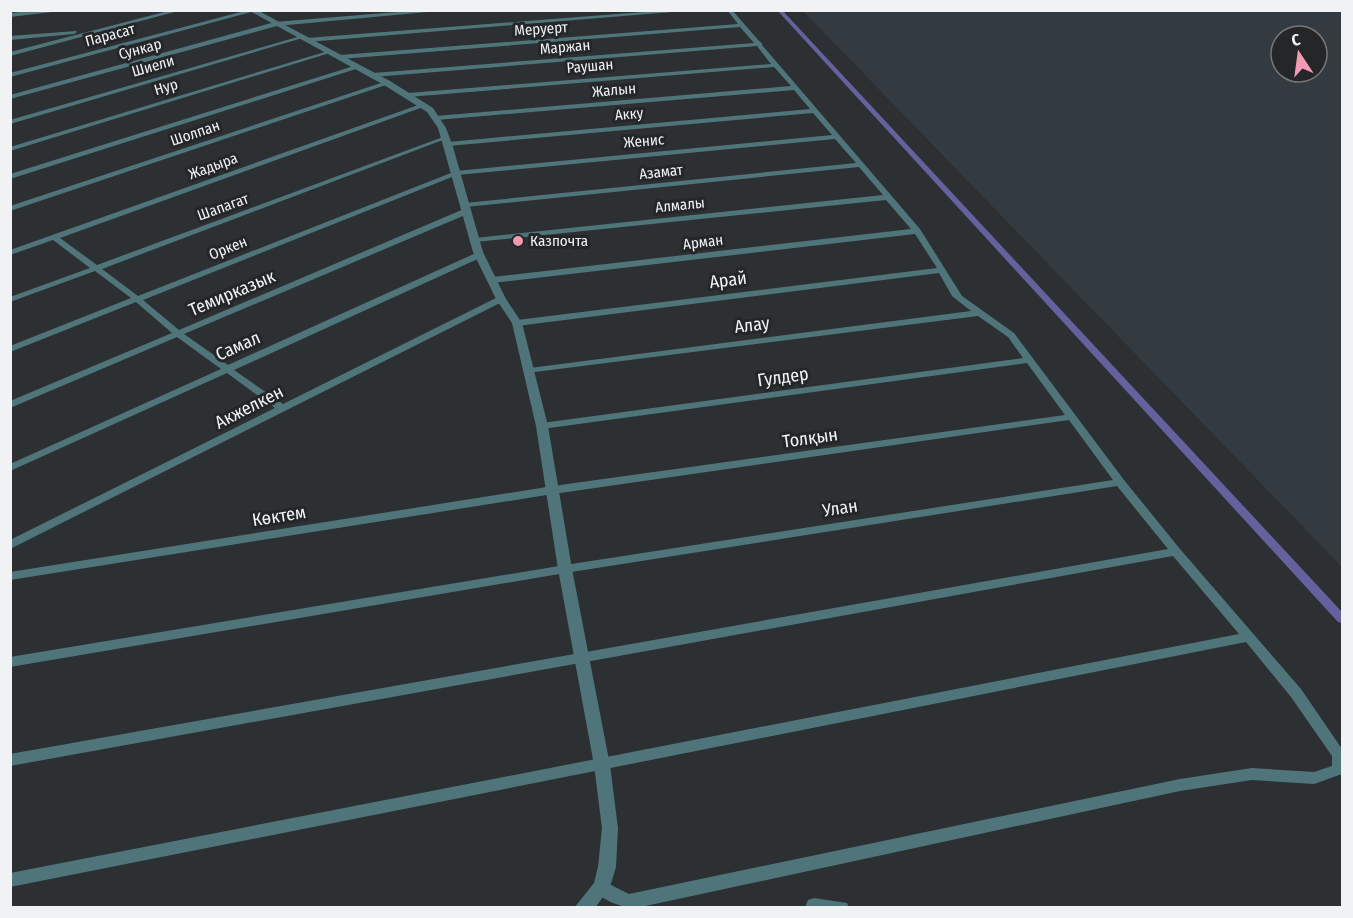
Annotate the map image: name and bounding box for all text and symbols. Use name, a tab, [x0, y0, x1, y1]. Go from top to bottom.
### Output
street label: Меруерт	[514, 18, 569, 40]
street label: Парасат	[83, 19, 138, 50]
north arrow	[1269, 24, 1329, 84]
text: С	[1290, 30, 1303, 50]
street label: Сункар	[117, 35, 163, 63]
street label: Маржан	[539, 36, 591, 58]
street label: Шиели	[130, 51, 176, 81]
street label: Раушан	[566, 55, 614, 77]
street label: Нур	[152, 75, 180, 99]
street label: Жалын	[591, 79, 637, 101]
street label: Акку	[614, 104, 644, 124]
street label: Шолпан	[168, 116, 222, 150]
street label: Женис	[623, 130, 666, 152]
street label: Жадыра	[186, 149, 240, 183]
street label: Азамат	[638, 161, 685, 183]
street label: Шапагат	[195, 189, 252, 225]
street label: Алмалы	[654, 193, 706, 217]
street label: Арман	[682, 231, 724, 253]
street label: Оркен	[206, 232, 250, 264]
place label: Казпочта	[530, 232, 588, 250]
marker: Казпочта	[511, 234, 525, 248]
street label: Темирказык	[185, 265, 279, 321]
street label: Арай	[708, 267, 748, 293]
street label: Алау	[733, 312, 771, 338]
street label: Самал	[212, 326, 264, 366]
street label: Гулдер	[756, 363, 810, 391]
street label: Акжелкен	[211, 380, 287, 434]
street label: Толқын	[781, 423, 839, 453]
street label: Улан	[820, 494, 859, 522]
street label: Көктем	[251, 501, 307, 531]

